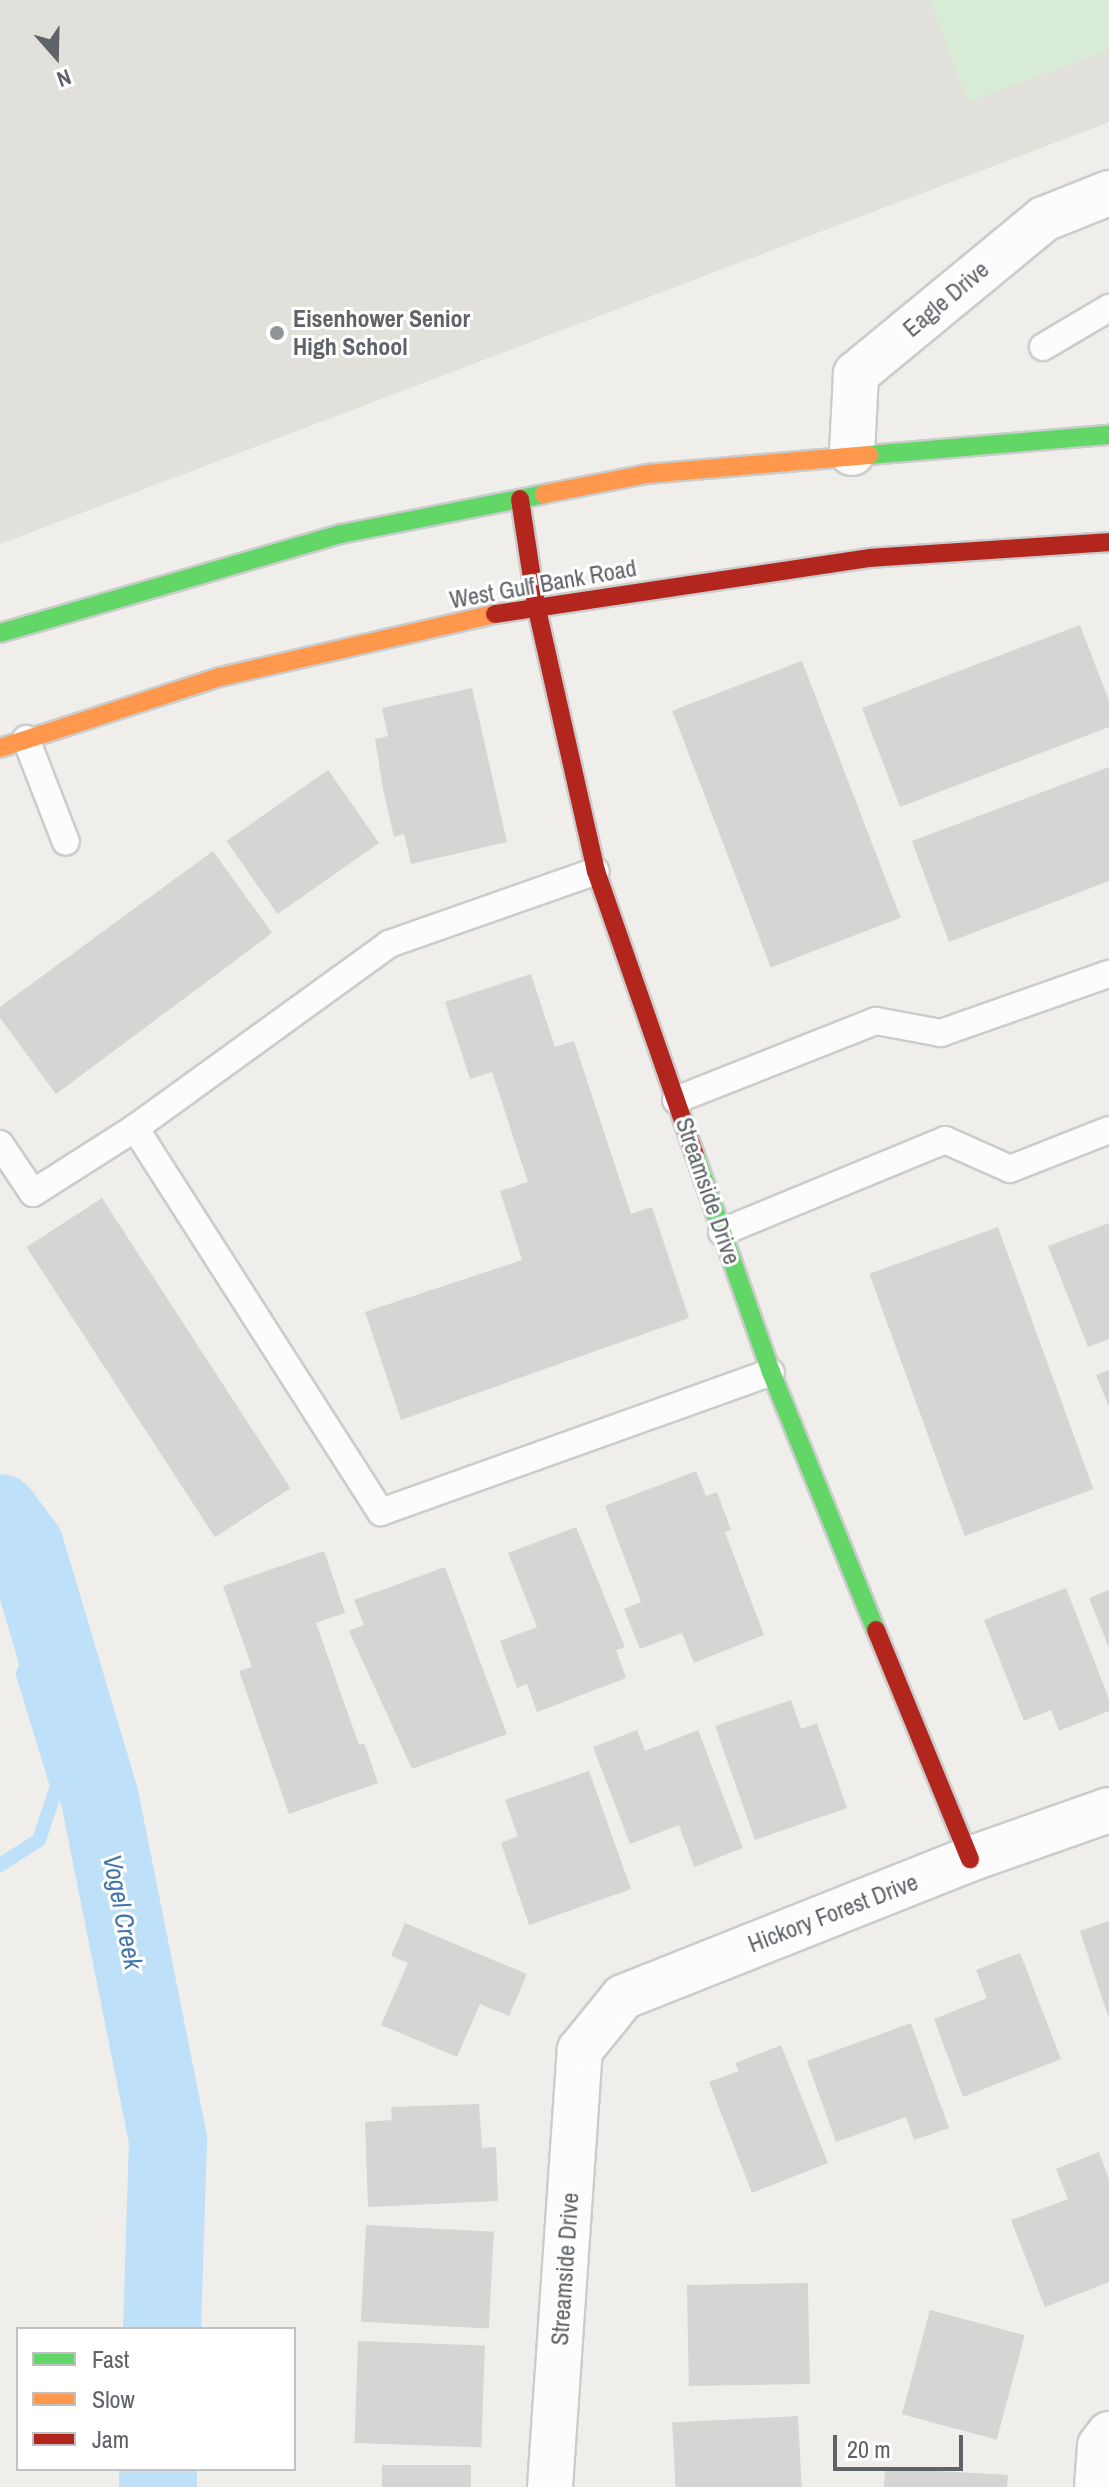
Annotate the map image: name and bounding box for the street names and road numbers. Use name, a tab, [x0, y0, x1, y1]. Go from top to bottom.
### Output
street label: Eagle Drive	[897, 255, 995, 343]
street label: West Gulf Bank Road	[447, 553, 639, 615]
street label: Streamside Drive	[669, 1114, 747, 1268]
street label: Hickory Forest Drive	[744, 1867, 922, 1959]
street label: Streamside Drive	[545, 2192, 585, 2346]

